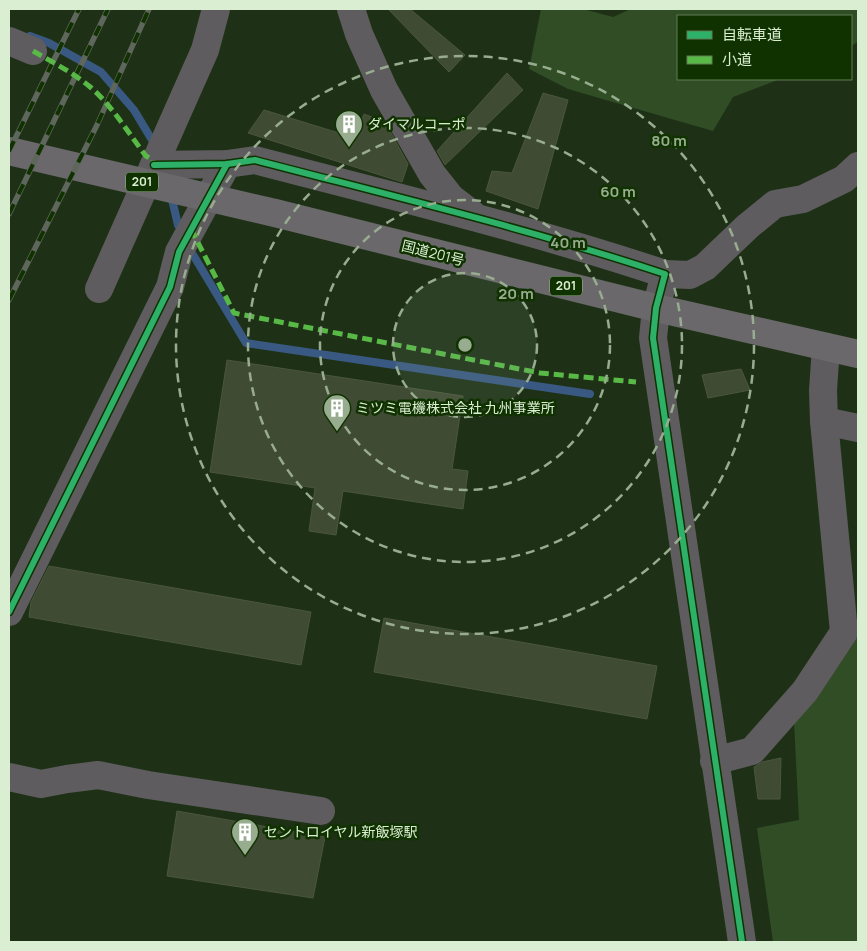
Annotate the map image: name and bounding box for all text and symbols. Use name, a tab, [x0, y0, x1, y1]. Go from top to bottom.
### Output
legend	[677, 15, 852, 80]
text: 自転車道	[722, 24, 782, 45]
text: 小道	[722, 49, 752, 70]
building icon: ダイマルコーポ	[334, 109, 364, 148]
place label: ダイマルコーポ	[368, 114, 466, 133]
text: 80 m	[651, 130, 687, 151]
road number: 201	[126, 172, 158, 192]
text: 60 m	[600, 181, 636, 202]
text: 40 m	[550, 232, 586, 253]
street label: 国道201号	[400, 236, 466, 269]
road number: 201	[550, 276, 582, 296]
text: 20 m	[498, 283, 534, 304]
centre of rings	[456, 336, 474, 354]
building icon: ミツミ電機株式会社 九州事業所	[322, 393, 352, 432]
place label: ミツミ電機株式会社 九州事業所	[356, 398, 555, 417]
building icon: セントロイヤル新飯塚駅	[230, 817, 260, 856]
place label: セントロイヤル新飯塚駅	[264, 822, 418, 841]

